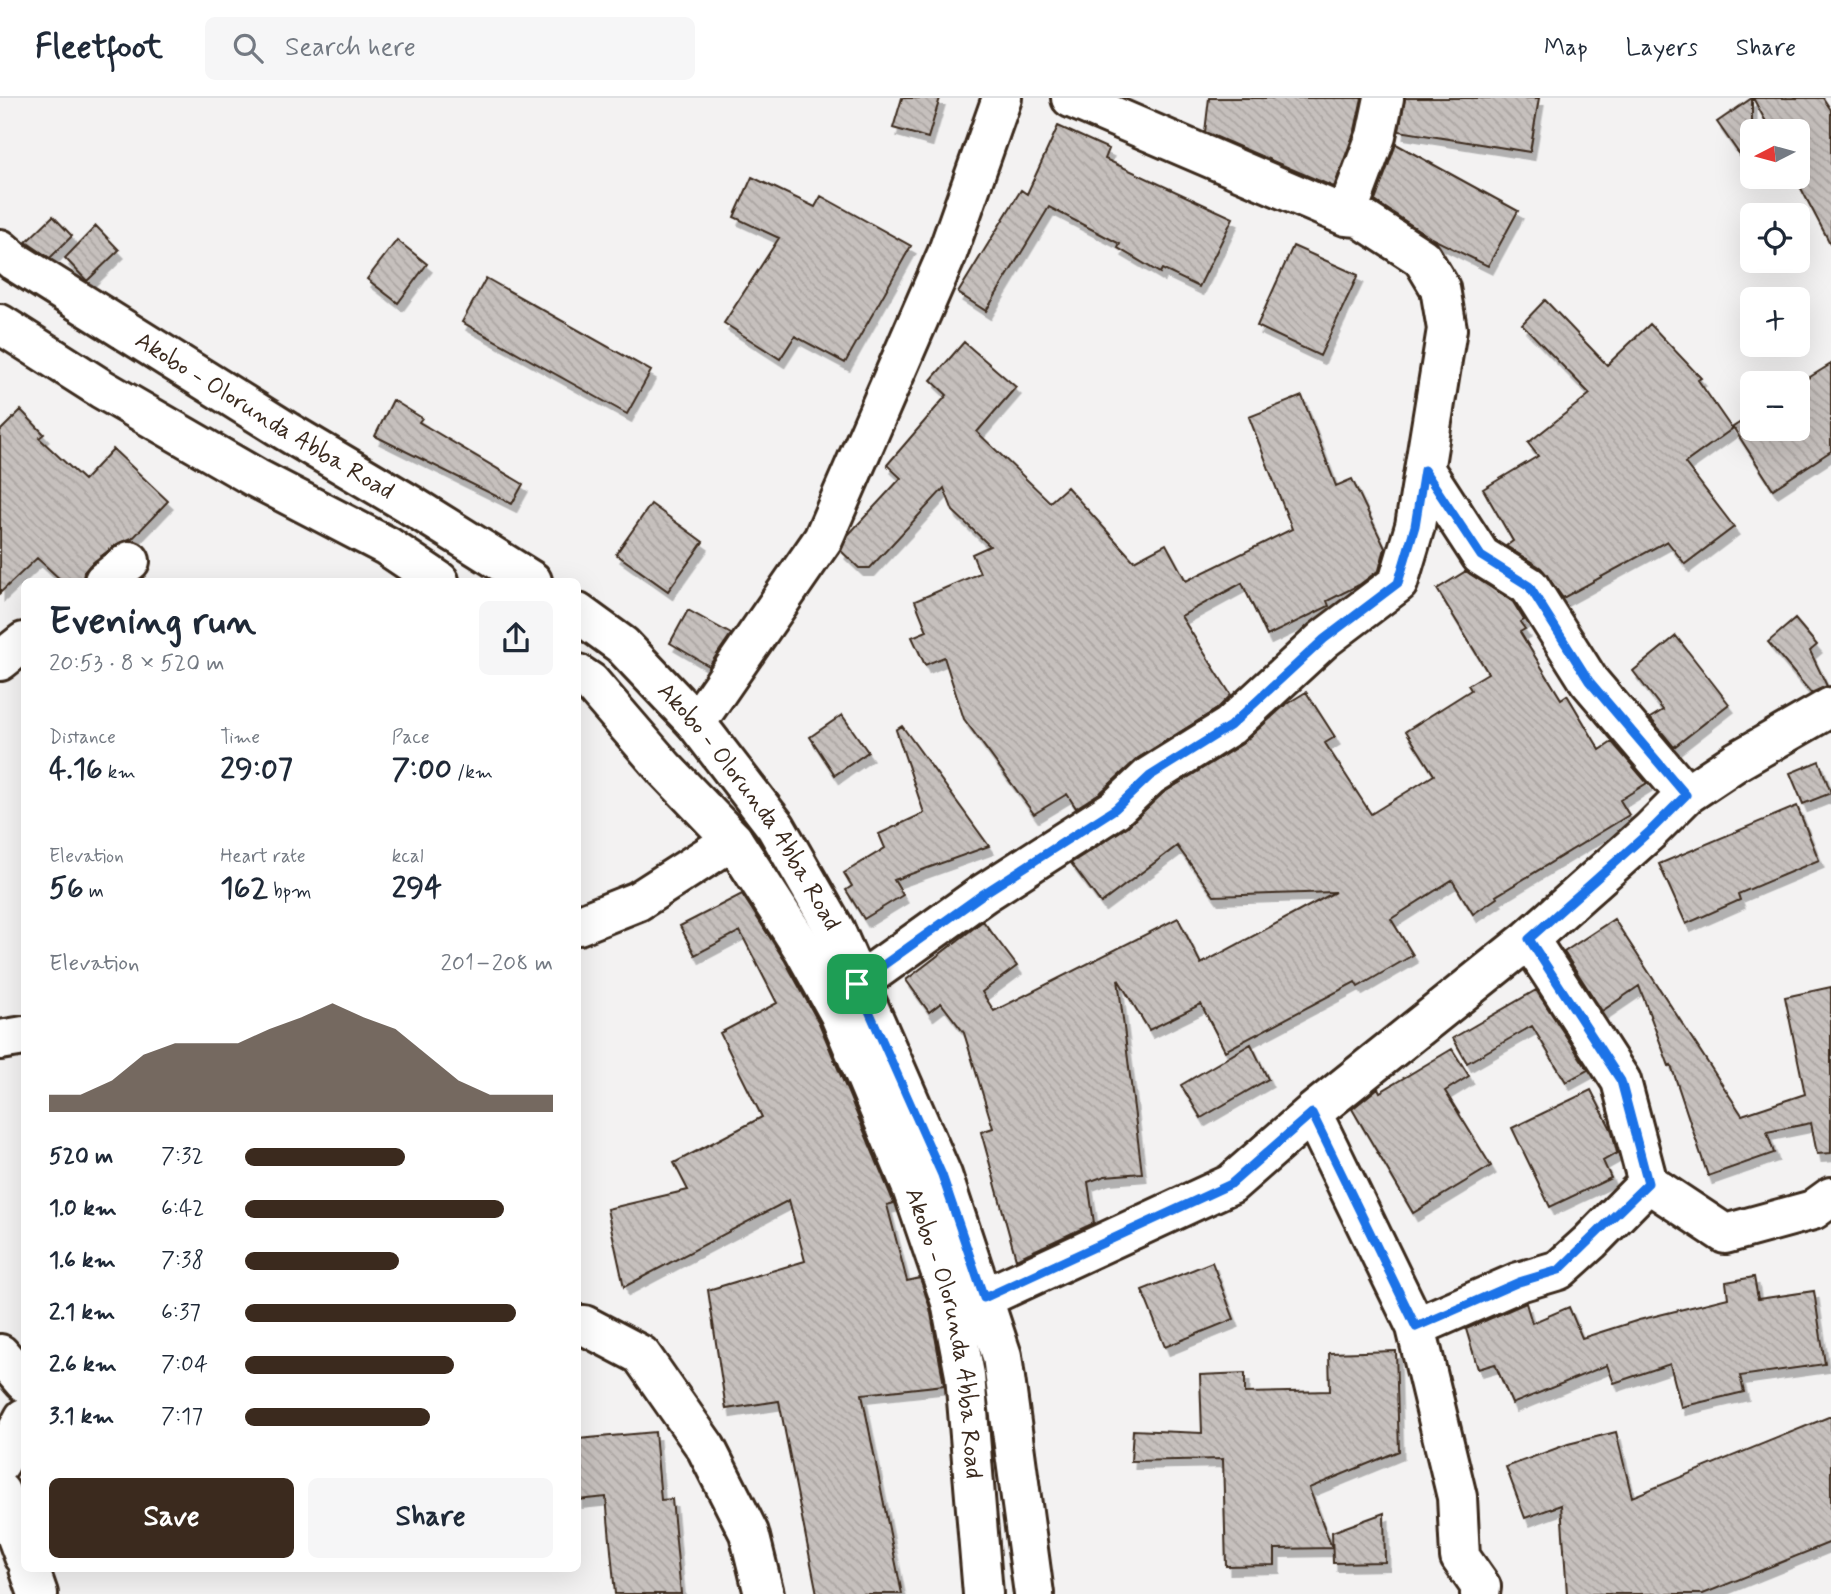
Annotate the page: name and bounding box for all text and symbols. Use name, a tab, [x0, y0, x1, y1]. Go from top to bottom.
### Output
search box	[205, 17, 695, 80]
text: Fleetfoot	[35, 26, 163, 70]
icon: search	[229, 29, 267, 67]
text: Search here	[285, 31, 416, 65]
text: Map	[1544, 33, 1588, 64]
text: Layers	[1626, 33, 1698, 64]
text: Share	[1736, 33, 1796, 64]
north arrow	[1740, 119, 1810, 189]
map controls	[1740, 119, 1810, 441]
button: locate	[1740, 203, 1810, 273]
button: +	[1740, 287, 1810, 357]
street label: Akobo - Olorunda Abba Road	[129, 325, 400, 507]
button: −	[1740, 371, 1810, 441]
text: Evening run	[49, 598, 256, 647]
button: share	[479, 601, 553, 675]
text: 20:53 · 8 × 520 m	[49, 649, 225, 679]
street label: Akobo - Olorunda Abba Road	[650, 676, 848, 936]
text: Distance	[49, 725, 116, 750]
text: Time	[220, 725, 260, 750]
text: Pace	[392, 725, 429, 750]
text: 4.16	[49, 750, 103, 789]
text: 29:07	[220, 750, 293, 789]
text: 7:00	[392, 750, 452, 789]
text: km	[103, 760, 136, 785]
text: /km	[452, 760, 493, 785]
text: Elevation	[49, 844, 124, 869]
text: Heart rate	[220, 844, 306, 869]
text: kcal	[392, 844, 424, 869]
text: 56	[49, 869, 84, 908]
text: 162	[220, 869, 268, 908]
text: 294	[392, 869, 442, 908]
text: m	[84, 879, 104, 904]
text: bpm	[268, 879, 312, 904]
text: Elevation	[49, 949, 140, 979]
text: 201–208 m	[441, 949, 553, 979]
pin	[827, 954, 887, 1014]
icon: arrive	[838, 965, 876, 1003]
text: 520 m	[49, 1142, 113, 1172]
text: 7:32	[161, 1142, 204, 1172]
street label: Akobo - Olorunda Abba Road	[898, 1184, 989, 1480]
text: 1.0 km	[49, 1194, 117, 1224]
text: 6:42	[161, 1194, 204, 1224]
text: 1.6 km	[49, 1246, 116, 1276]
text: 7:38	[161, 1246, 204, 1276]
text: 2.1 km	[49, 1298, 115, 1328]
text: 6:37	[161, 1298, 201, 1328]
text: 2.6 km	[49, 1350, 117, 1380]
text: 7:04	[161, 1350, 208, 1380]
text: 3.1 km	[49, 1402, 114, 1432]
text: 7:17	[161, 1402, 203, 1432]
button: Save	[49, 1478, 294, 1558]
button: Share	[308, 1478, 553, 1558]

